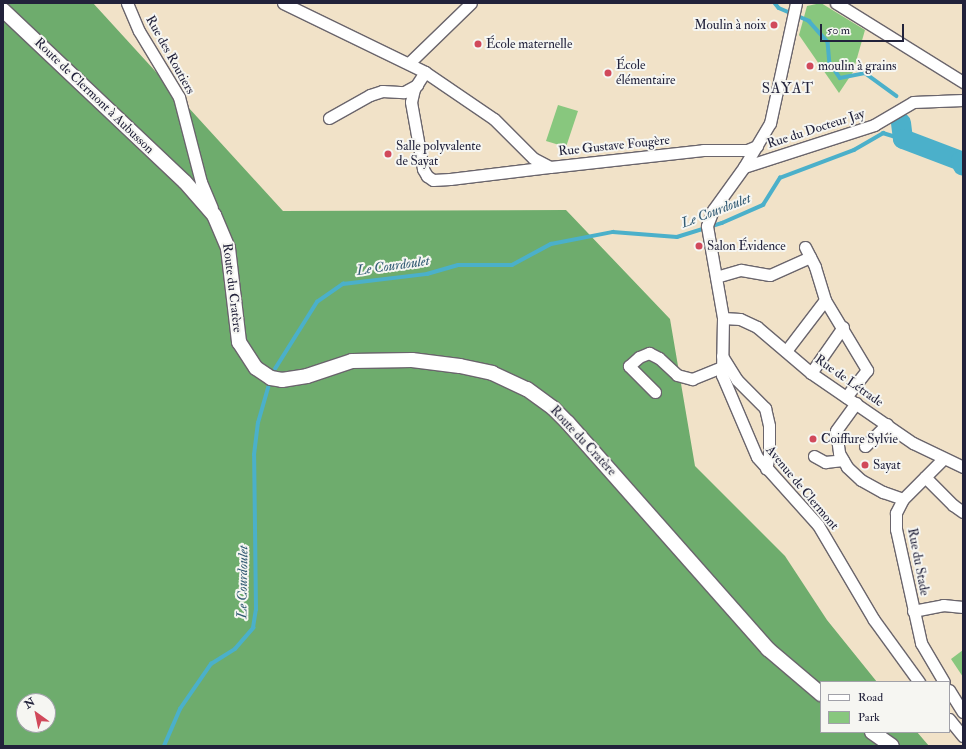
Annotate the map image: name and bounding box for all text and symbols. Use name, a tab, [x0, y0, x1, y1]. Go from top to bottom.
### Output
street label: Rue des Routiers	[142, 13, 198, 97]
scale bar	[822, 16, 906, 42]
place label: Moulin à noix	[694, 17, 766, 33]
marker: Moulin à noix	[769, 20, 779, 30]
text: 50 m	[827, 23, 850, 38]
street label: Route de Clermont à Aubusson	[31, 35, 157, 157]
place label: École maternelle	[486, 36, 572, 52]
marker: École maternelle	[473, 39, 483, 49]
place label: École élémentaire	[616, 58, 676, 89]
place label: moulin à grains	[818, 58, 897, 74]
marker: moulin à grains	[805, 61, 815, 71]
marker: École élémentaire	[603, 68, 613, 78]
district label: SAYAT	[762, 80, 814, 98]
street label: Rue du Docteur Jay	[765, 106, 867, 152]
street label: Rue Gustave Fougère	[557, 132, 671, 160]
place label: Salle polyvalente de Sayat	[396, 139, 481, 170]
marker: Salle polyvalente de Sayat	[383, 149, 393, 159]
water label: Le Courdoulet	[679, 190, 753, 232]
place label: Salon Évidence	[707, 238, 786, 254]
marker: Salon Évidence	[694, 241, 704, 251]
street label: Route du Cratère	[219, 242, 245, 334]
water label: Le Courdoulet	[355, 253, 431, 279]
street label: Rue de Létrade	[812, 352, 886, 410]
street label: Route du Cratère	[547, 403, 619, 479]
place label: Coiffure Sylvie	[821, 431, 898, 447]
marker: Coiffure Sylvie	[808, 434, 818, 444]
street label: Avenue de Clermont	[762, 443, 842, 533]
place label: Sayat	[873, 457, 901, 473]
marker: Sayat	[860, 460, 870, 470]
street label: Rue du Stade	[904, 527, 932, 597]
water label: Le Courdoulet	[234, 545, 252, 619]
legend	[820, 681, 950, 733]
text: Road	[858, 690, 883, 705]
north arrow	[16, 693, 56, 733]
text: N	[22, 695, 37, 711]
text: Park	[858, 710, 880, 725]

